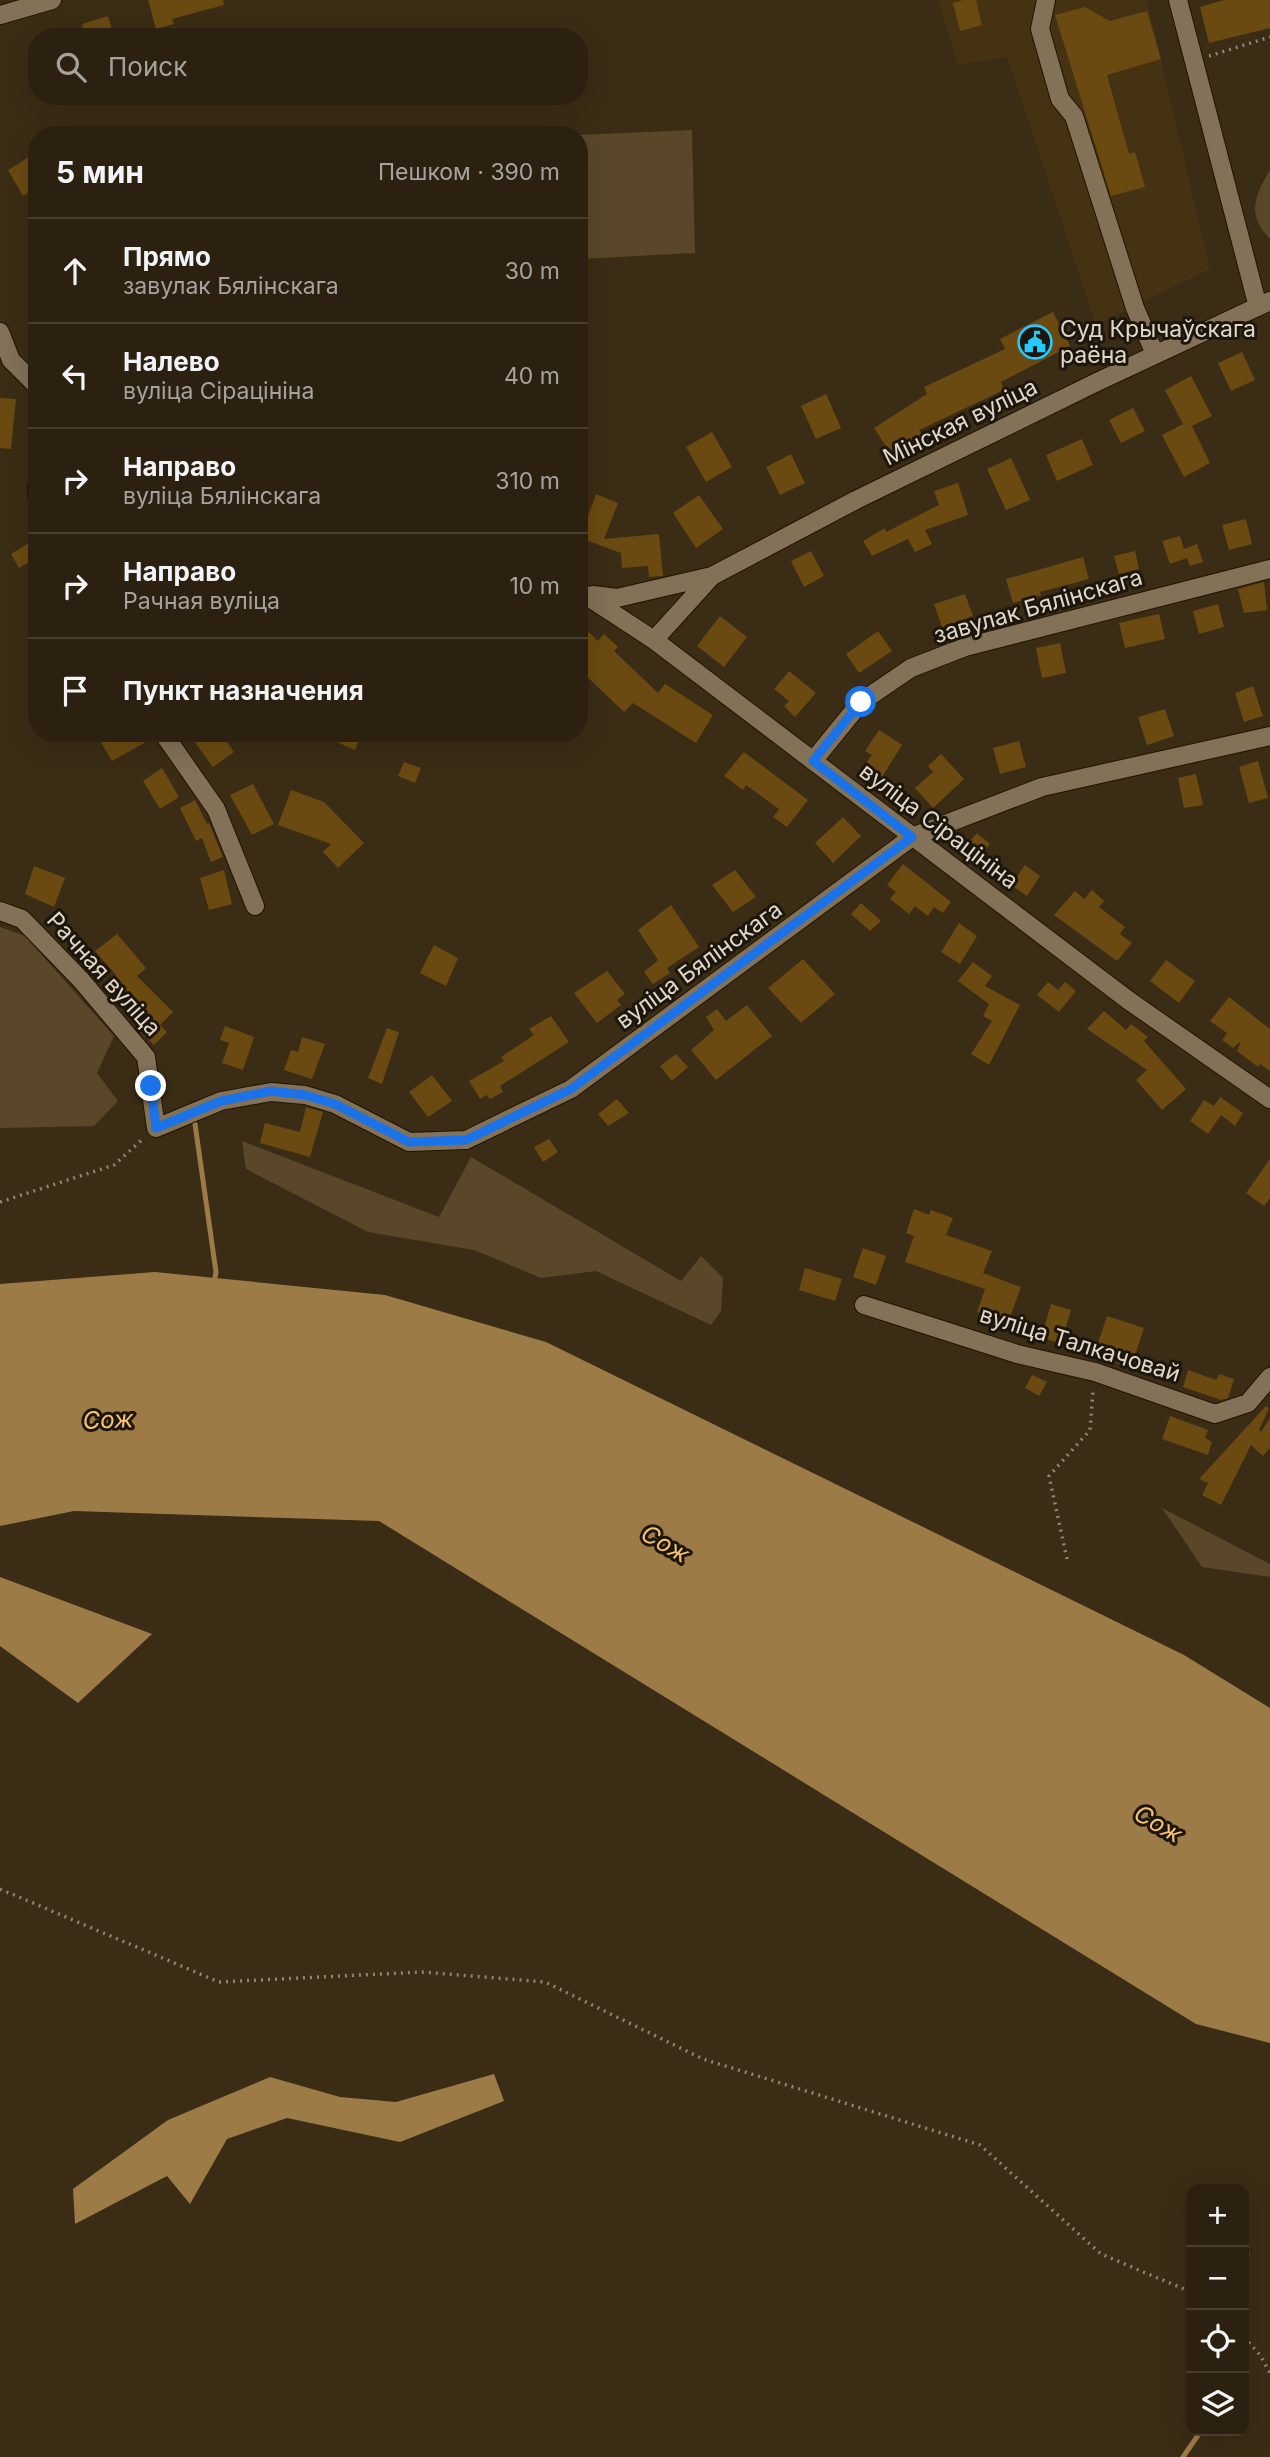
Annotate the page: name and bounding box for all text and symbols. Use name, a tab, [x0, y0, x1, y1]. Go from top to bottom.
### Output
search box	[28, 28, 588, 105]
icon: search	[52, 48, 90, 86]
text: Поиск	[108, 51, 187, 82]
text: 5 мин	[56, 154, 144, 190]
text: Пешком · 390 m	[378, 158, 560, 186]
text: Прямо	[123, 241, 211, 272]
icon: ahead	[56, 252, 94, 290]
text: 30 m	[505, 257, 560, 285]
text: завулак Бялінскага	[123, 272, 339, 300]
place label: Суд Крычаўскага раёна	[1060, 315, 1256, 369]
public building icon: Суд Крычаўскага раёна	[1016, 323, 1054, 361]
text: Налево	[123, 346, 220, 377]
icon: left	[56, 357, 94, 395]
text: 40 m	[504, 362, 560, 390]
street label: Мінская вуліца	[878, 373, 1042, 471]
text: вуліца Сірацініна	[123, 377, 314, 405]
text: Направо	[123, 451, 236, 482]
icon: right	[56, 462, 94, 500]
text: 310 m	[495, 467, 560, 495]
text: вуліца Бялінскага	[123, 482, 321, 510]
text: Направо	[123, 556, 236, 587]
street label: завулак Бялінскага	[930, 563, 1146, 649]
icon: right	[56, 567, 94, 605]
text: 10 m	[510, 572, 560, 600]
text: Рачная вуліца	[123, 587, 280, 615]
icon: arrive	[56, 672, 94, 710]
text: Пункт назначения	[123, 675, 364, 706]
route start	[845, 686, 876, 717]
street label: вуліца Сірацініна	[854, 757, 1024, 895]
street label: вуліца Бялінскага	[611, 895, 787, 1035]
street label: Рачная вуліца	[41, 906, 167, 1042]
route end	[135, 1070, 166, 1101]
street label: вуліца Талкачовай	[976, 1300, 1184, 1388]
water label: Сож	[82, 1404, 134, 1435]
water label: Сож	[636, 1518, 695, 1569]
water label: Сож	[1129, 1798, 1188, 1849]
map controls	[1186, 2184, 1249, 2436]
button: +	[1186, 2184, 1249, 2247]
button: −	[1186, 2247, 1249, 2310]
button: locate	[1186, 2310, 1249, 2373]
button: layers	[1186, 2373, 1249, 2436]

